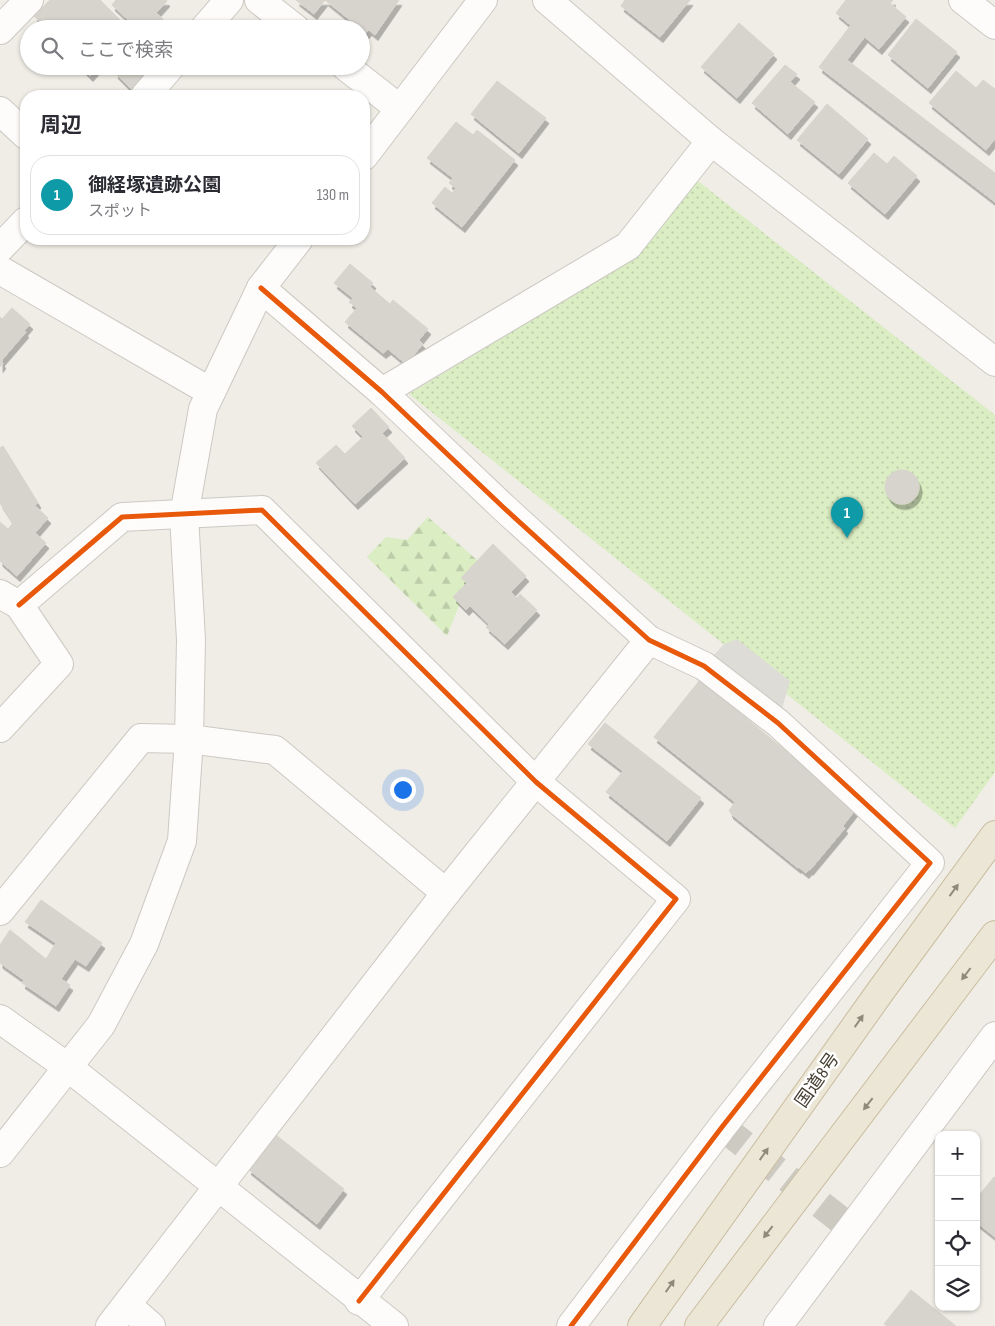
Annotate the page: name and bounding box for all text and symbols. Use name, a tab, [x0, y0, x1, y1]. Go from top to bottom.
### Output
search box	[20, 20, 370, 75]
icon: search	[38, 34, 66, 62]
text: ここで検索	[78, 39, 173, 62]
text: 周辺	[40, 113, 82, 138]
text: 御経塚遺跡公園	[88, 174, 221, 197]
text: 1	[54, 186, 60, 205]
text: 130 m	[317, 186, 349, 205]
text: スポット	[88, 202, 152, 221]
pin: 1	[831, 497, 863, 538]
your location	[390, 777, 416, 803]
one-way arrow	[949, 884, 960, 897]
one-way arrow	[961, 967, 971, 981]
one-way arrow	[853, 1015, 863, 1028]
street label: 国道8号	[791, 1049, 844, 1112]
one-way arrow	[862, 1097, 873, 1110]
map controls	[935, 1131, 980, 1311]
button: +	[935, 1131, 980, 1176]
one-way arrow	[759, 1147, 769, 1161]
button: −	[935, 1176, 980, 1221]
button: locate	[935, 1221, 980, 1266]
one-way arrow	[763, 1225, 774, 1238]
button: layers	[935, 1266, 980, 1311]
one-way arrow	[665, 1279, 675, 1293]

